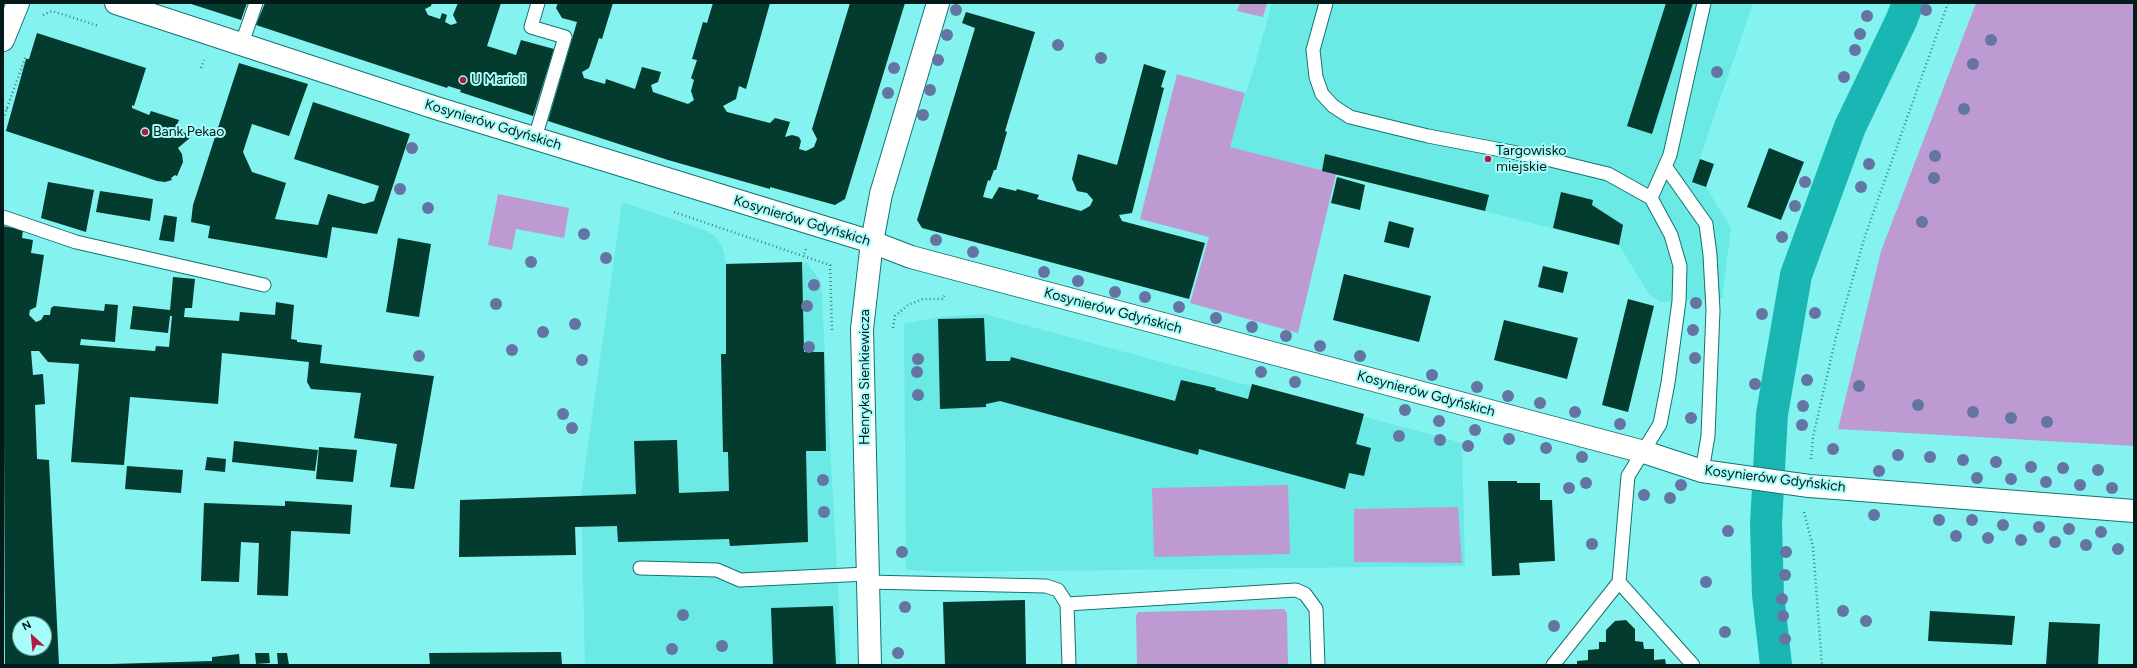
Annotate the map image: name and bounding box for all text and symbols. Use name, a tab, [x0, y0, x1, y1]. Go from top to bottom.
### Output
place label: U Marioli	[471, 72, 526, 88]
marker: U Marioli	[458, 75, 468, 85]
street label: Kosynierów Gdyńskich	[423, 96, 563, 154]
place label: Bank Pekao	[153, 124, 224, 140]
marker: Bank Pekao	[140, 127, 150, 137]
place label: Targowisko miejskie	[1496, 143, 1566, 176]
marker: Targowisko miejskie	[1483, 154, 1493, 164]
street label: Kosynierów Gdyńskich	[732, 192, 872, 250]
street label: Kosynierów Gdyńskich	[1042, 284, 1184, 338]
street label: Henryka Sienkiewicza	[857, 309, 873, 445]
street label: Kosynierów Gdyńskich	[1355, 367, 1497, 421]
street label: Kosynierów Gdyńskich	[1703, 462, 1847, 496]
north arrow	[12, 616, 52, 656]
text: N	[20, 618, 34, 633]

